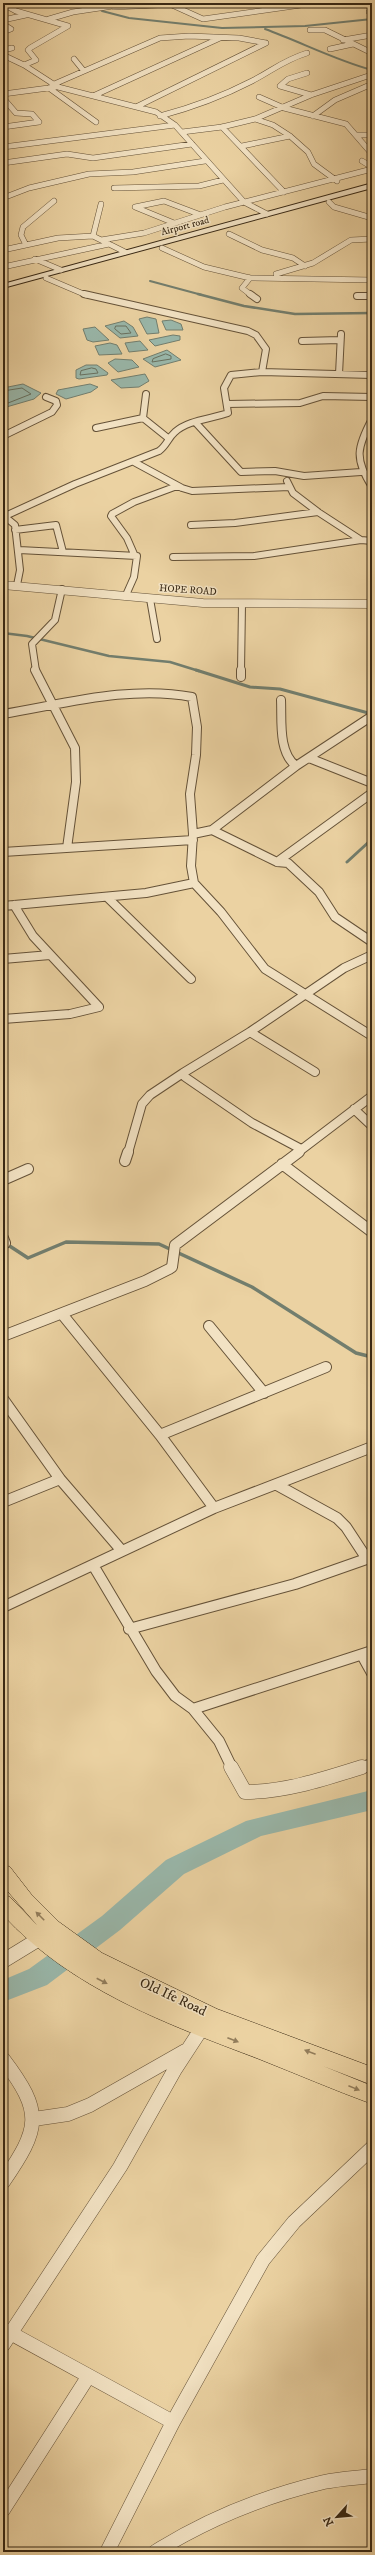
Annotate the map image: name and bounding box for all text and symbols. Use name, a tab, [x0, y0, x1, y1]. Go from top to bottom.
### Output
street label: Airport road	[160, 214, 210, 238]
street label: HOPE ROAD	[159, 582, 218, 598]
one-way arrow	[35, 1911, 45, 1921]
street label: Old Ife Road	[137, 1974, 209, 2020]
one-way arrow	[96, 1978, 108, 1984]
one-way arrow	[228, 2038, 240, 2044]
one-way arrow	[303, 2049, 315, 2055]
one-way arrow	[348, 2085, 359, 2091]
north arrow	[317, 2497, 357, 2537]
text: N	[321, 2514, 337, 2528]

